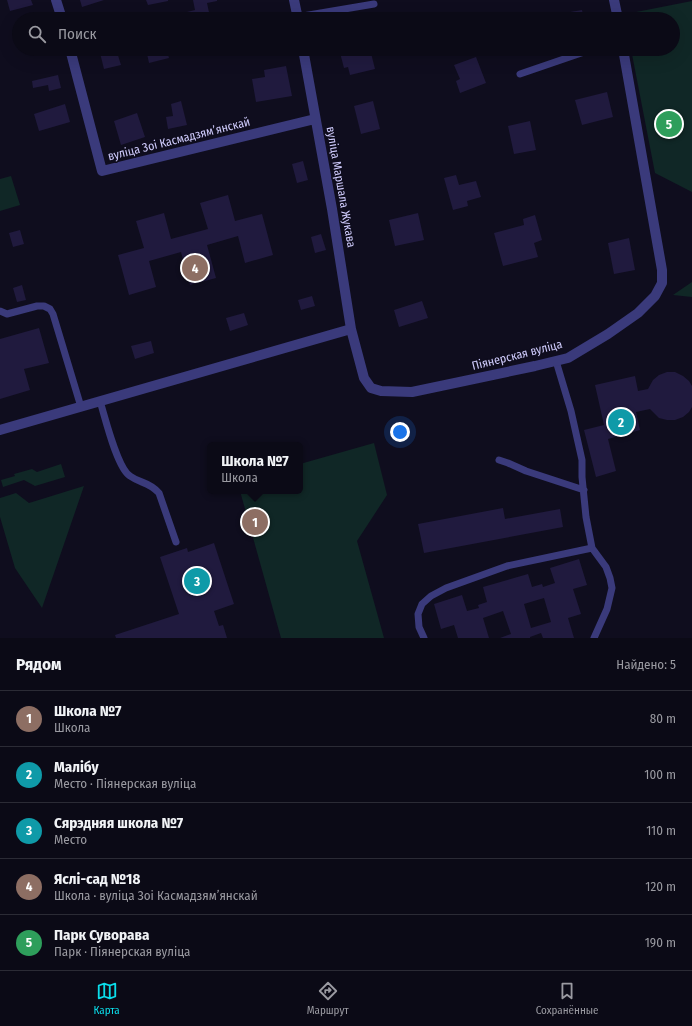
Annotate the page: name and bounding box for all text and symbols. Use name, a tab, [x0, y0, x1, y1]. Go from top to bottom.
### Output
search box	[12, 12, 680, 56]
icon: search	[26, 23, 48, 45]
text: Поиск	[58, 25, 96, 43]
pin: 5	[656, 109, 682, 139]
street label: вуліца Зоі Касмадзямʼянскай	[106, 115, 252, 163]
street label: вуліца Маршала Жукава	[323, 125, 359, 249]
pin: 4	[182, 253, 208, 283]
street label: Піянерская вуліца	[470, 337, 564, 373]
pin: 2	[608, 407, 634, 437]
your location	[390, 422, 410, 442]
popup	[207, 442, 303, 494]
text: Школа №7	[221, 452, 289, 470]
text: Школа	[221, 470, 258, 485]
pin: 1	[242, 507, 268, 537]
pin: 3	[184, 566, 210, 596]
text: Рядом	[16, 654, 61, 675]
text: Найдено: 5	[616, 657, 676, 672]
text: Школа №7	[54, 702, 121, 720]
text: 1	[26, 711, 32, 726]
text: 80 m	[650, 711, 676, 726]
text: Школа	[54, 720, 90, 735]
text: Малібу	[54, 758, 99, 776]
text: 2	[26, 767, 32, 782]
text: 100 m	[644, 767, 676, 782]
text: Место · Піянерская вуліца	[54, 776, 196, 791]
text: Сярэдняя школа №7	[54, 814, 183, 832]
text: 3	[26, 823, 32, 838]
text: 110 m	[646, 823, 676, 838]
text: Место	[54, 832, 87, 847]
text: Яслі-сад №18	[54, 870, 140, 888]
text: 4	[26, 879, 32, 894]
text: 120 m	[645, 879, 676, 894]
text: Школа · вуліца Зоі Касмадзямʼянскай	[54, 888, 258, 903]
text: Парк Суворава	[54, 926, 149, 944]
text: 5	[26, 935, 32, 950]
text: 190 m	[645, 935, 676, 950]
text: Парк · Піянерская вуліца	[54, 944, 190, 959]
tab: Карта	[93, 980, 120, 1017]
tab: Маршрут	[307, 980, 349, 1017]
tab: Сохранённые	[536, 980, 599, 1017]

